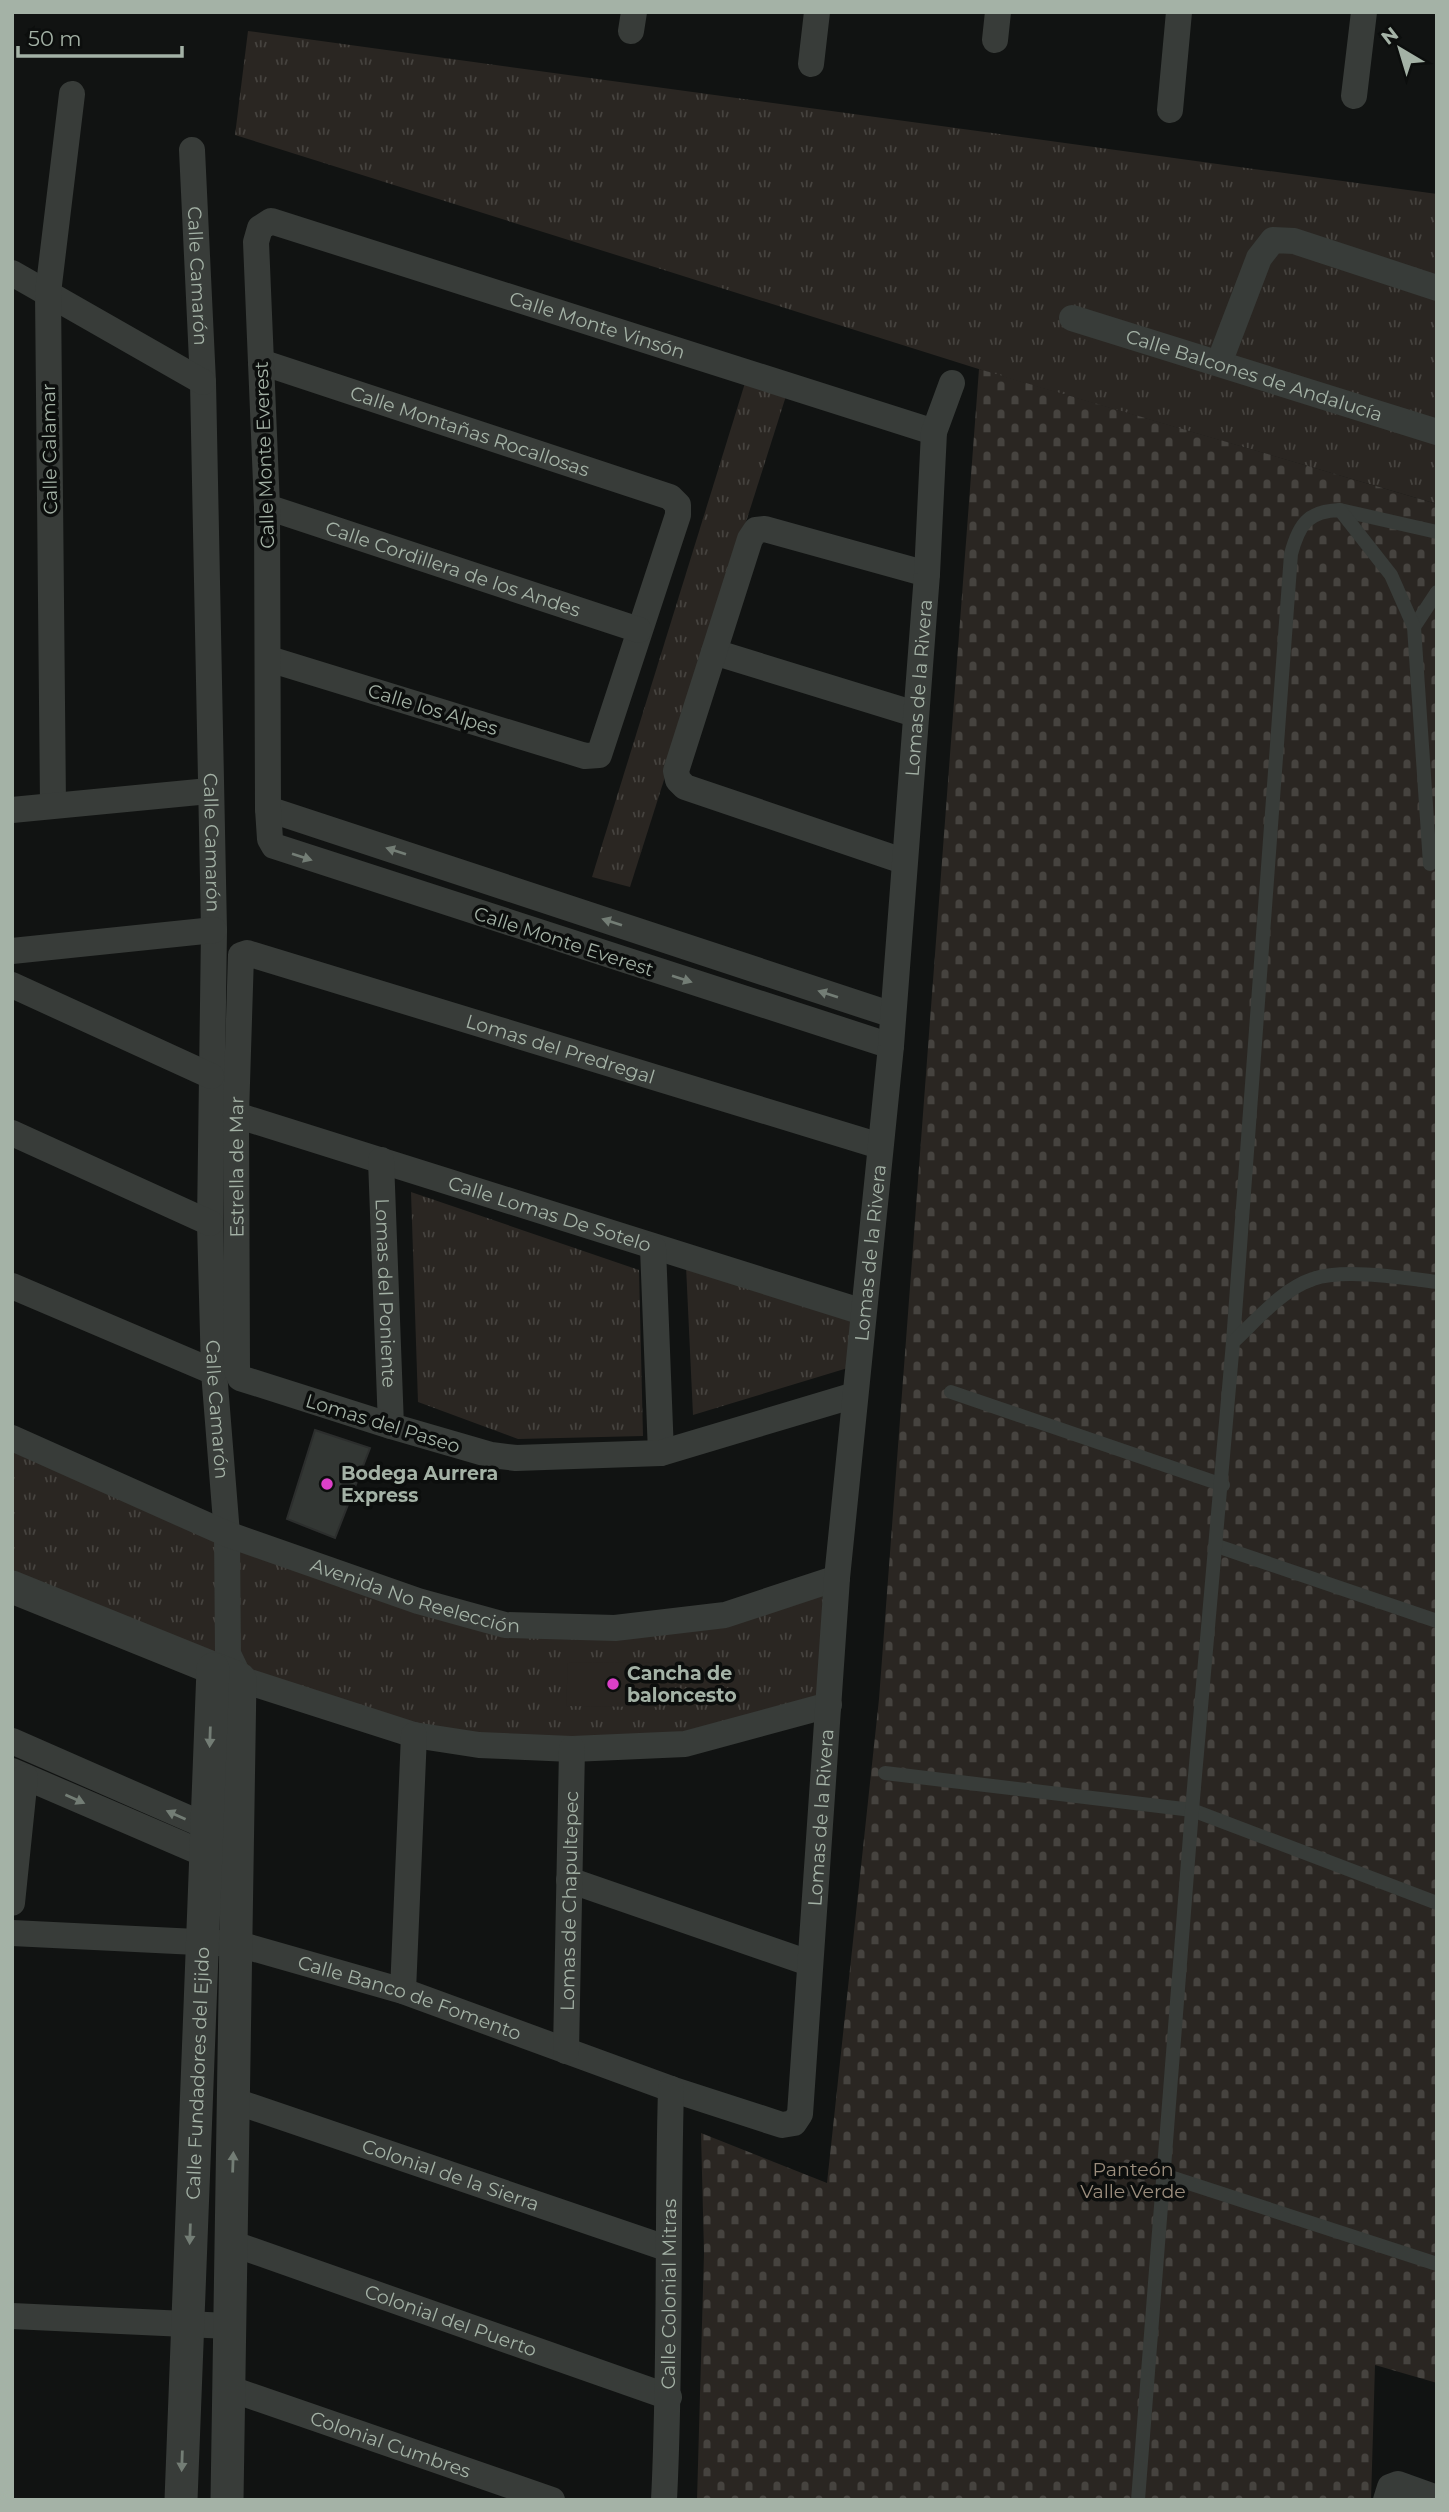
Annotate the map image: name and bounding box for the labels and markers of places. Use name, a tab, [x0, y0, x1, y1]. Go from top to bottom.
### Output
place label: Bodega Aurrera Express	[341, 1462, 498, 1507]
marker: Bodega Aurrera Express	[319, 1476, 335, 1492]
place label: Cancha de baloncesto	[627, 1662, 737, 1707]
marker: Cancha de baloncesto	[605, 1676, 621, 1692]

